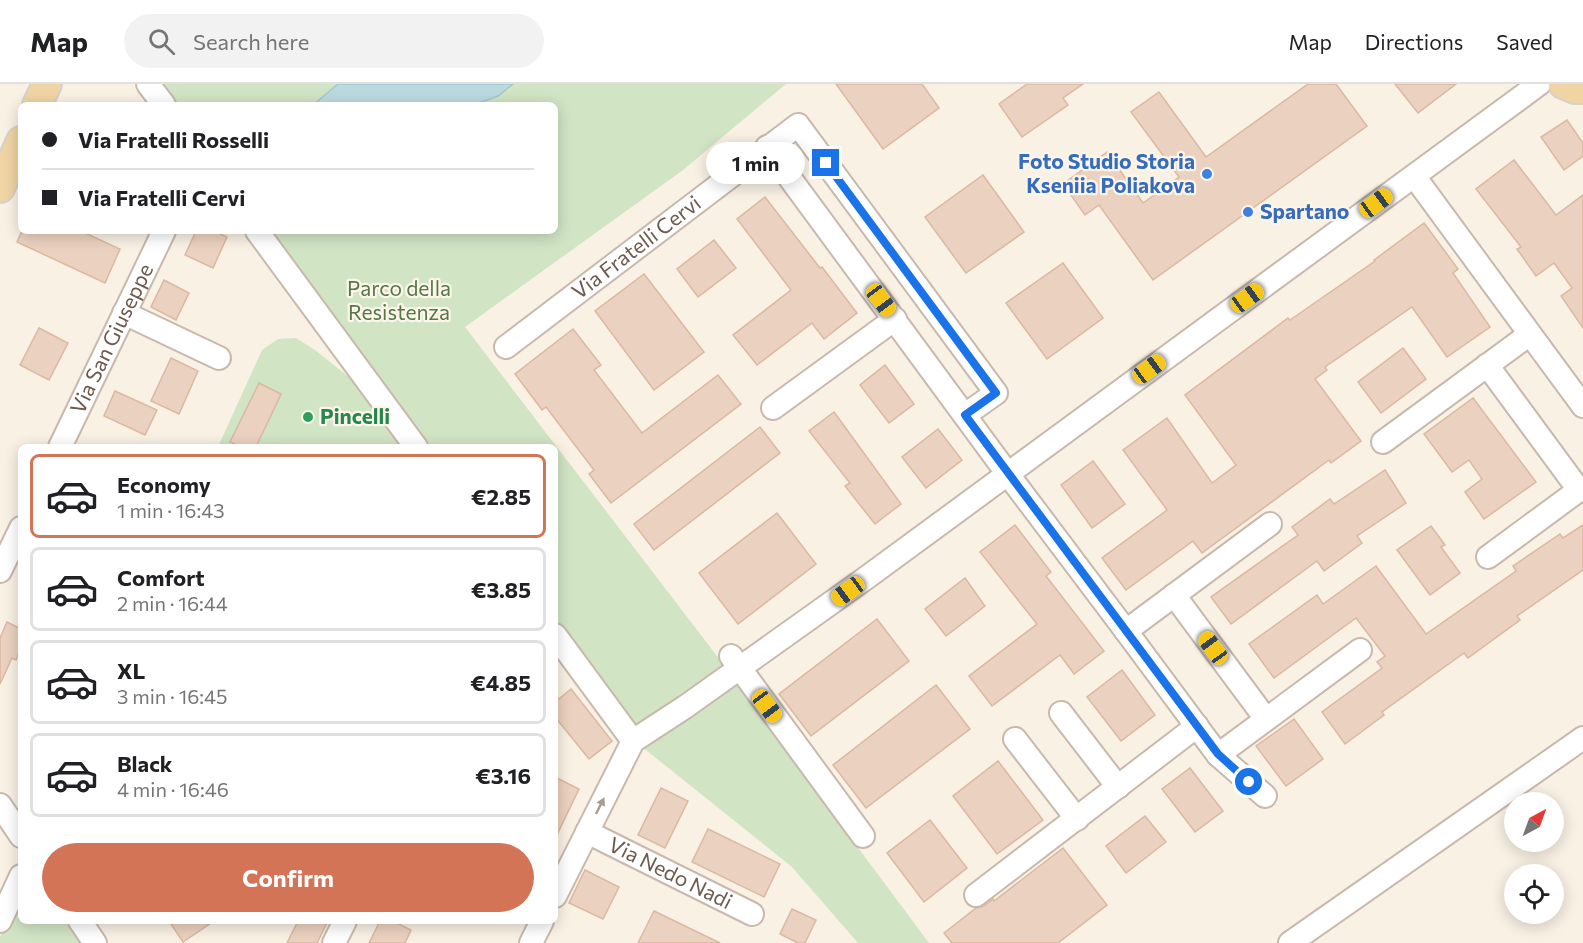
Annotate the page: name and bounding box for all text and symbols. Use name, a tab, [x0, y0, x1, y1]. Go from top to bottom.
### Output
search box	[124, 14, 544, 68]
text: Map	[30, 24, 88, 58]
icon: search	[145, 25, 178, 58]
text: Search here	[193, 28, 309, 55]
text: Map	[1289, 29, 1332, 54]
text: Directions	[1365, 29, 1463, 54]
text: Saved	[1496, 29, 1553, 54]
text: Via Fratelli Rosselli	[78, 126, 269, 153]
callout: 1 min	[706, 142, 805, 184]
place label: Foto Studio Storia Kseniia Poliakova	[1018, 148, 1195, 197]
route end	[812, 149, 839, 176]
text: 1 min	[732, 151, 779, 175]
marker: Foto Studio Storia Kseniia Poliakova	[1200, 167, 1214, 181]
text: Via Fratelli Cervi	[78, 184, 245, 211]
car	[1356, 185, 1396, 221]
street label: Via Fratelli Cervi	[566, 190, 705, 304]
place label: Spartano	[1260, 198, 1349, 223]
marker: Spartano	[1241, 205, 1255, 219]
street label: Via San Giuseppe	[64, 259, 157, 417]
park label: Parco della Resistenza	[347, 275, 451, 324]
car	[863, 280, 899, 320]
car	[1227, 280, 1267, 316]
car	[1129, 351, 1169, 387]
place label: Pincelli	[320, 403, 390, 428]
marker: Pincelli	[301, 410, 315, 424]
icon: car	[45, 469, 99, 523]
text: Economy	[117, 471, 211, 498]
text: €2.85	[471, 483, 531, 510]
text: 1 min · 16:43	[117, 498, 225, 522]
icon: car	[45, 562, 99, 616]
text: Comfort	[117, 564, 205, 591]
car	[828, 573, 868, 609]
text: €3.85	[471, 576, 531, 603]
text: 2 min · 16:44	[117, 591, 228, 615]
car	[1195, 628, 1231, 668]
icon: car	[45, 655, 99, 709]
text: XL	[117, 657, 145, 684]
text: €4.85	[470, 669, 531, 696]
text: 3 min · 16:45	[117, 684, 228, 708]
car	[749, 686, 785, 726]
icon: car	[45, 748, 99, 802]
text: Black	[117, 750, 172, 777]
text: €3.16	[475, 762, 531, 789]
route start	[1235, 768, 1262, 795]
text: 4 min · 16:46	[117, 777, 229, 801]
north arrow	[1504, 792, 1564, 852]
map controls	[1504, 792, 1564, 924]
one-way arrow	[595, 797, 605, 815]
street label: Via Nedo Nadi	[605, 831, 737, 913]
button: Confirm	[42, 843, 534, 912]
button: locate	[1504, 864, 1564, 924]

